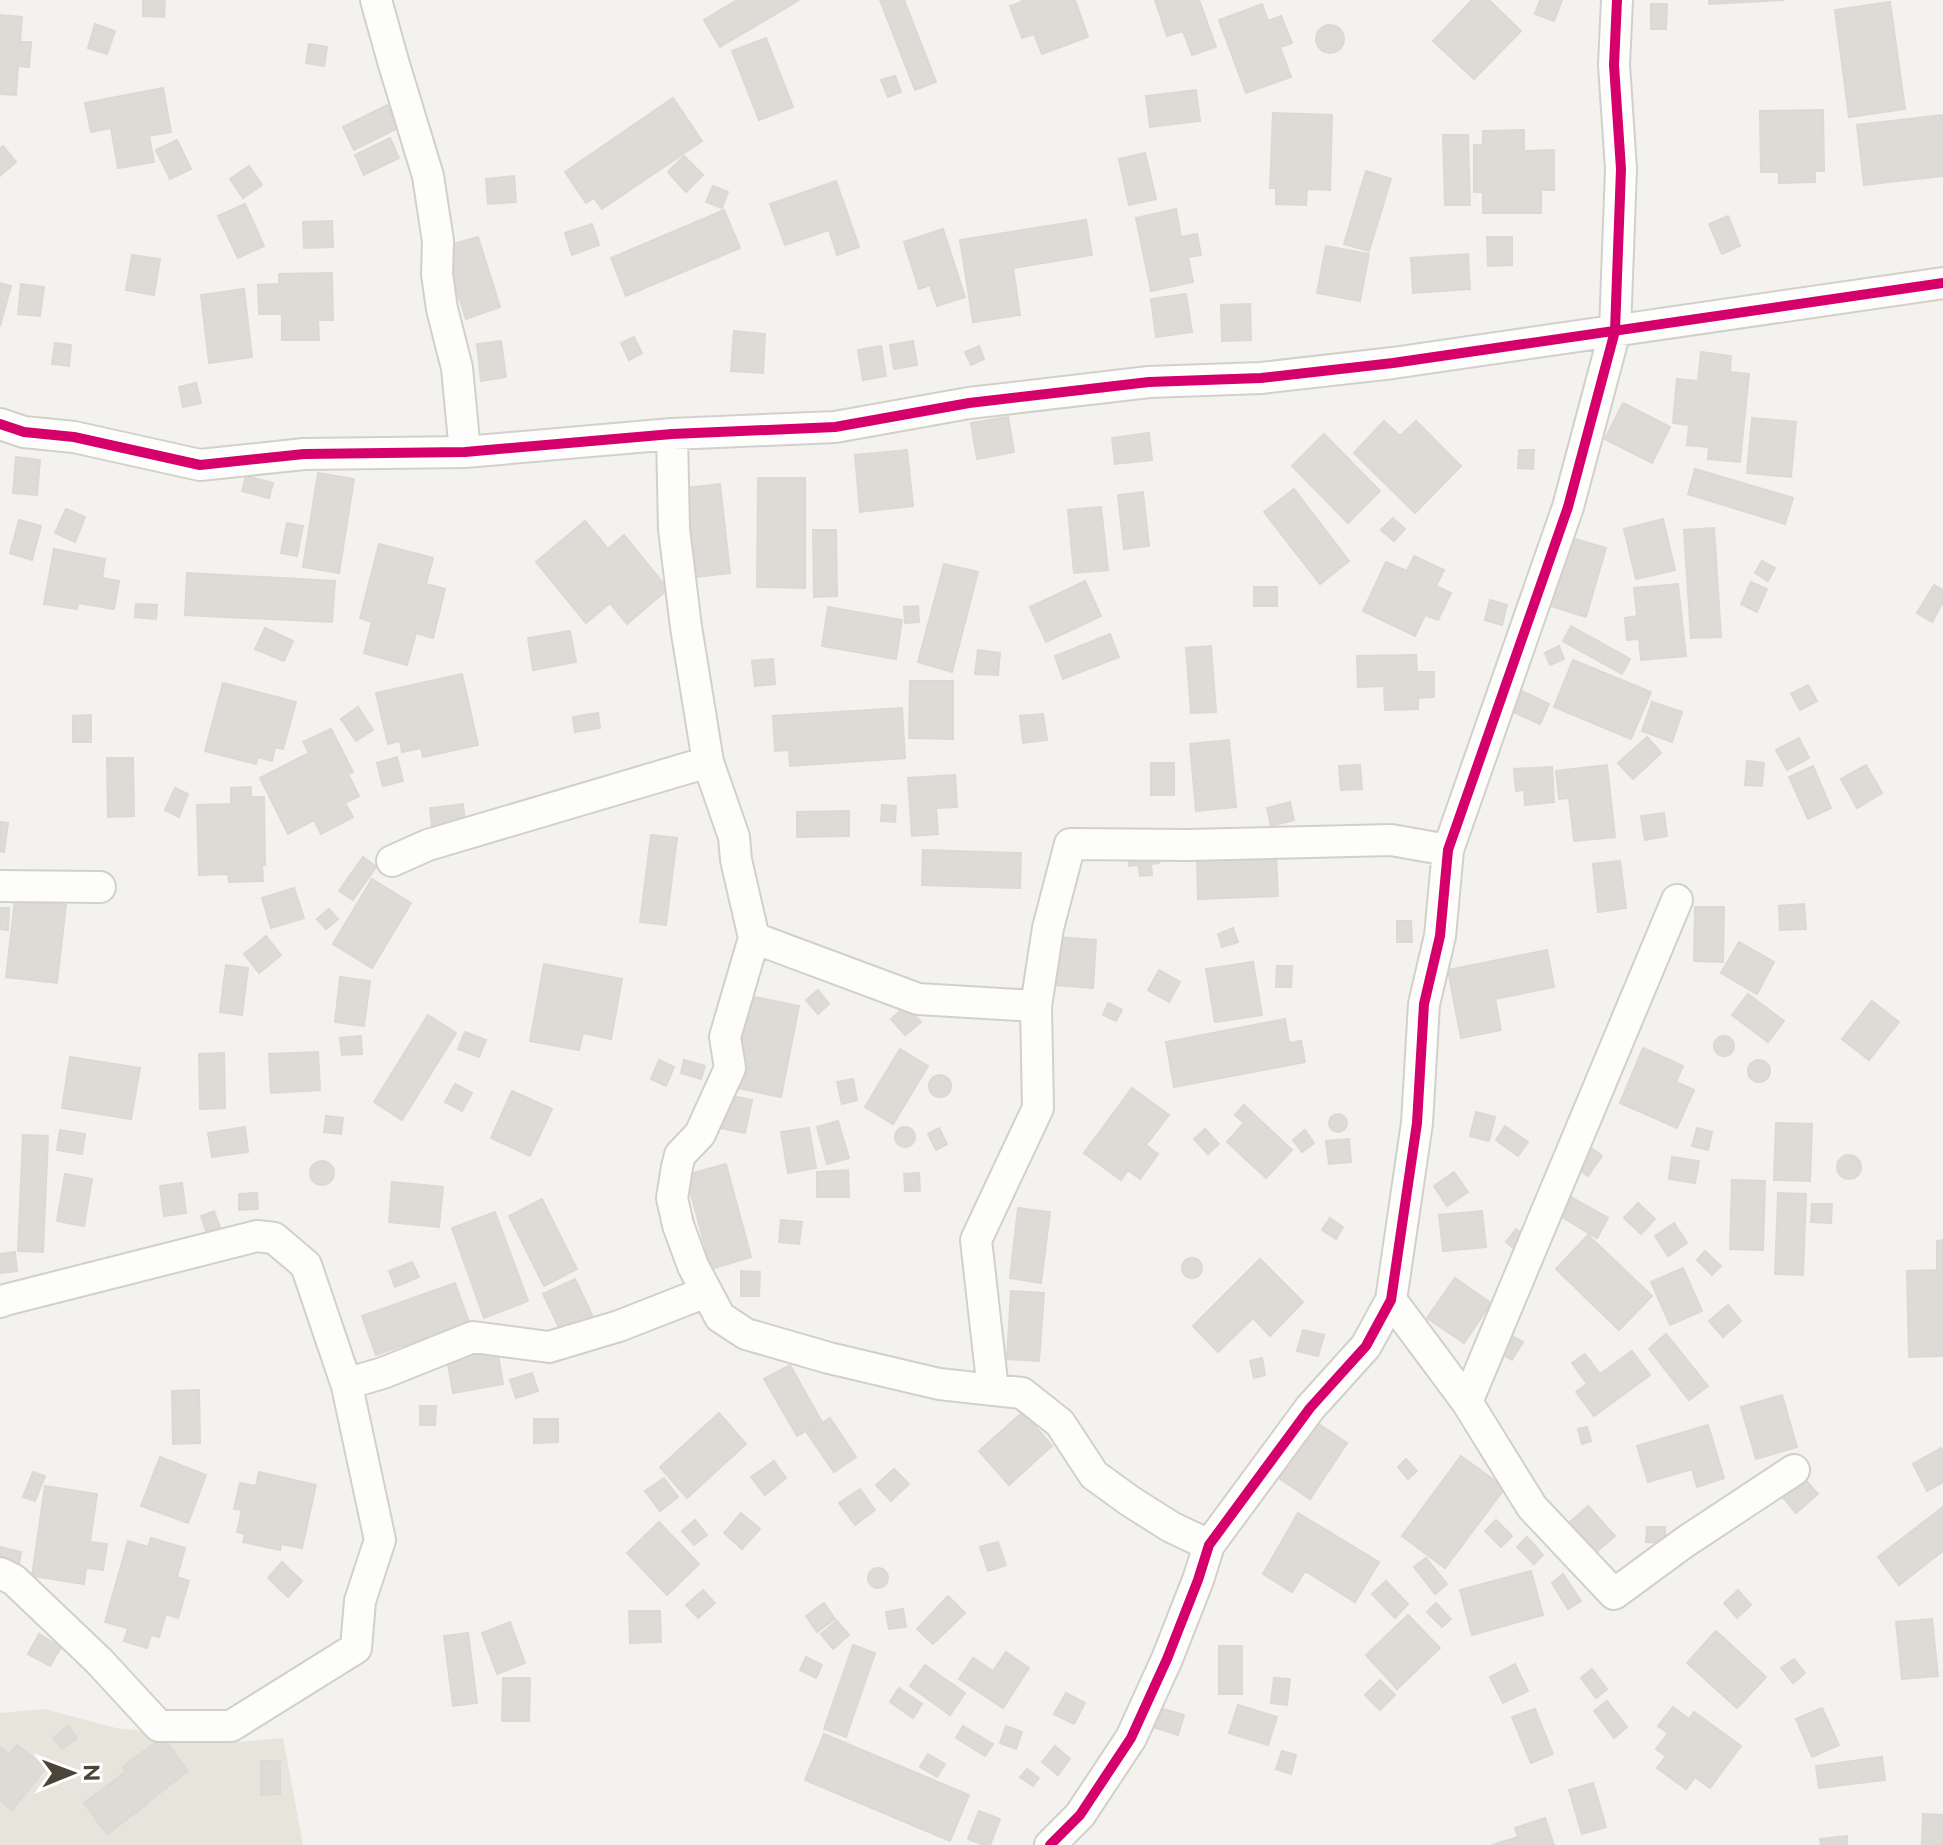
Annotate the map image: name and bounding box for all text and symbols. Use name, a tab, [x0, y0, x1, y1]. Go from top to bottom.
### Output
north arrow	[32, 1733, 112, 1813]
text: N	[79, 1764, 105, 1781]

